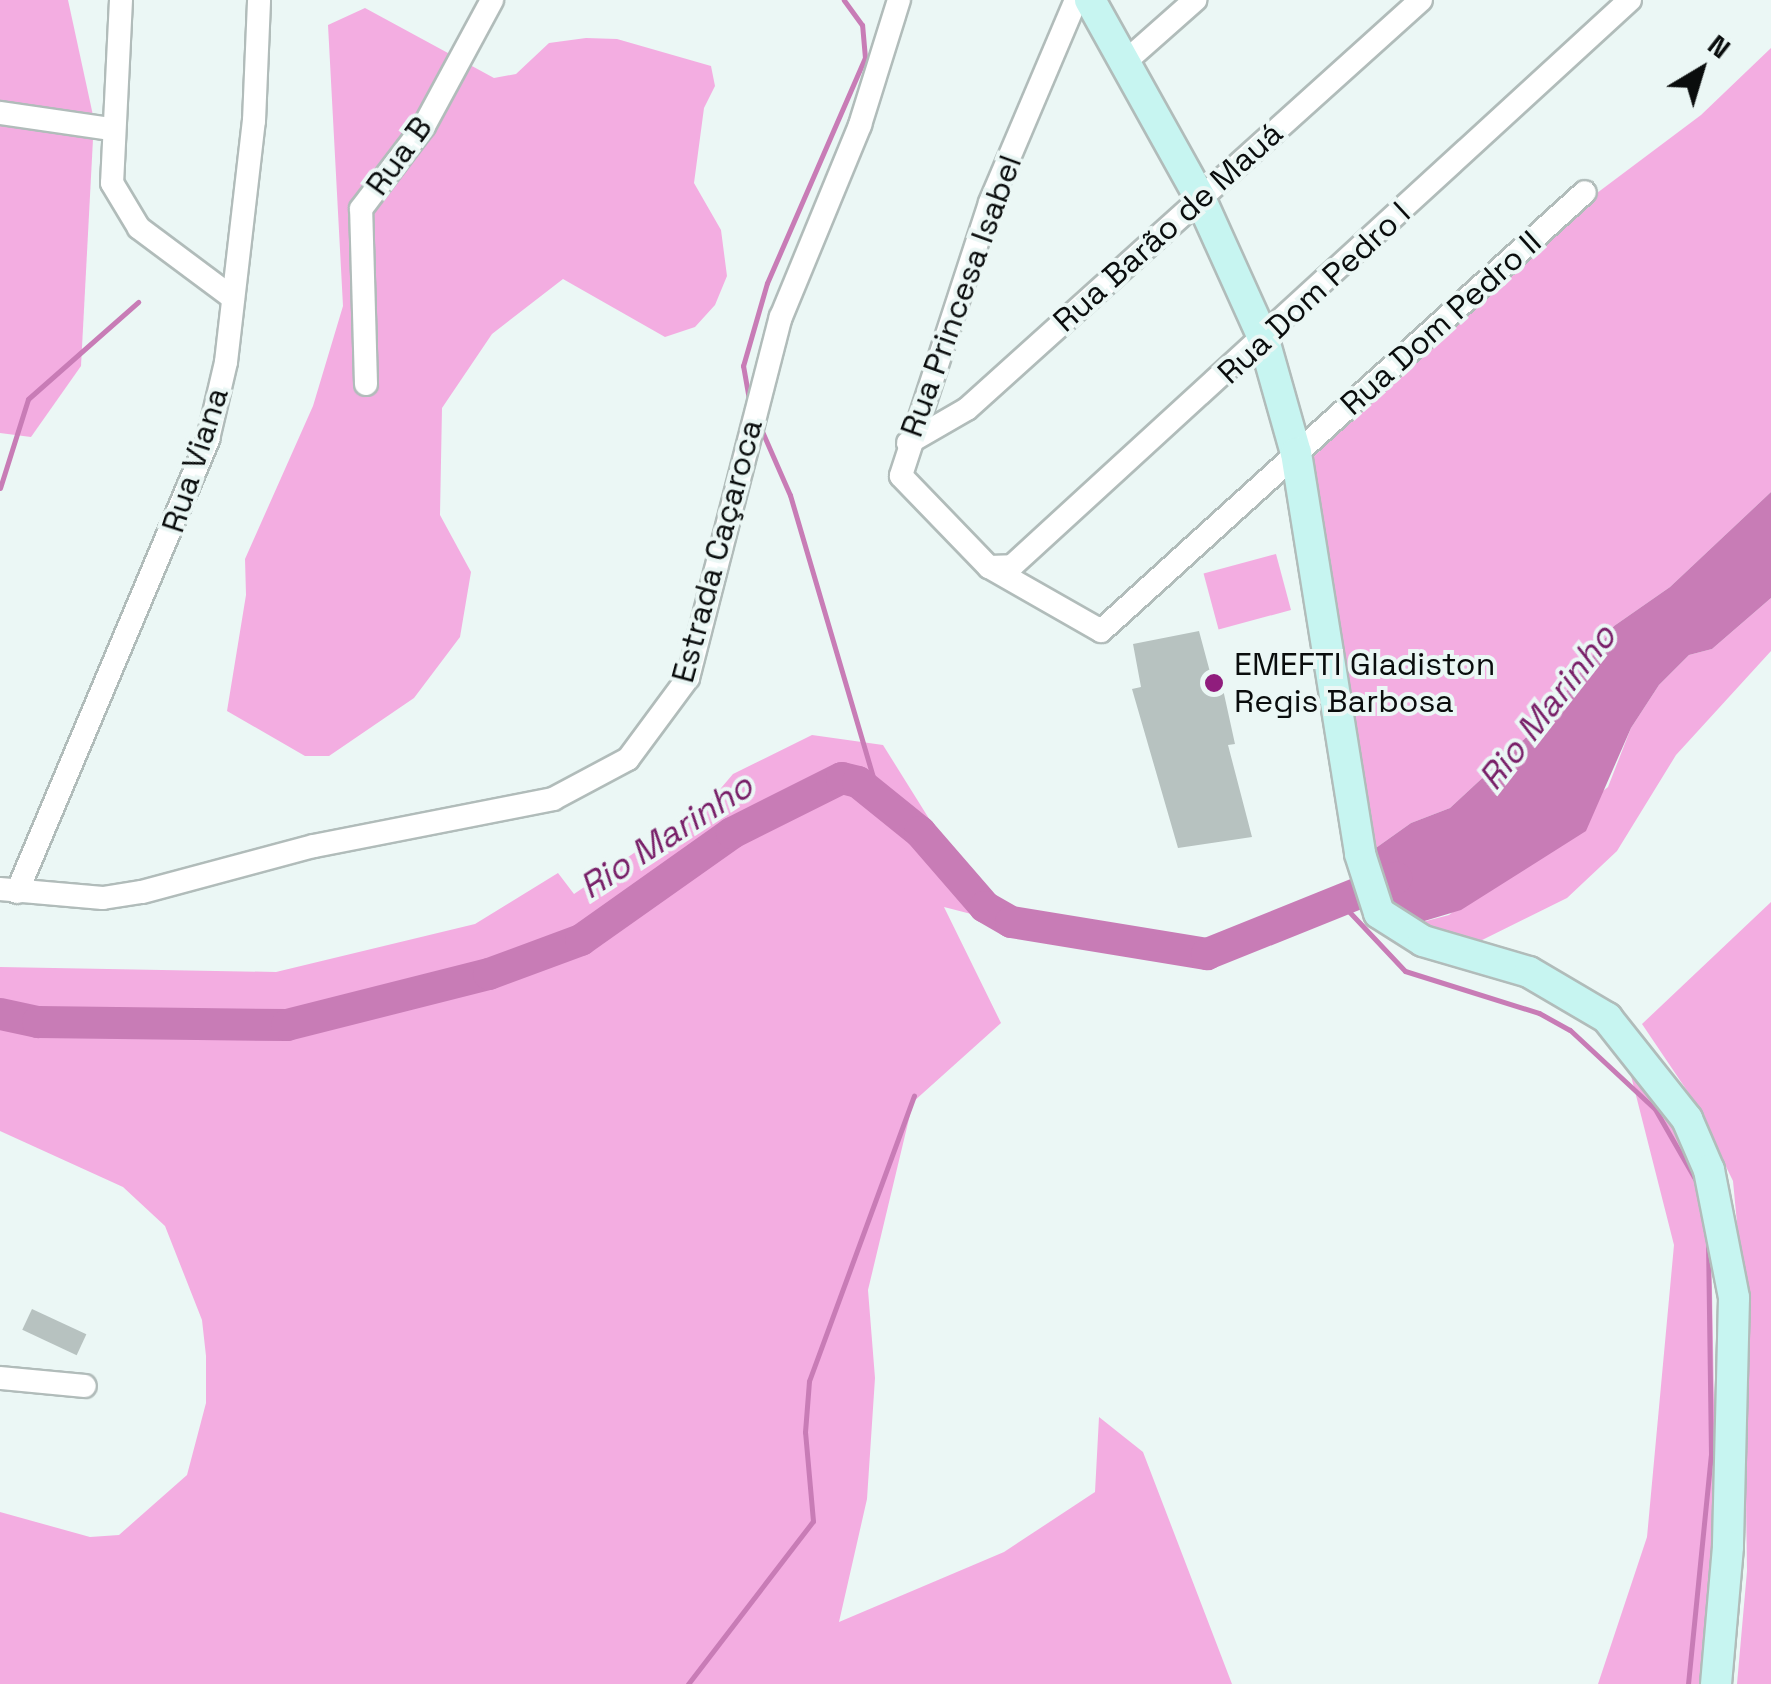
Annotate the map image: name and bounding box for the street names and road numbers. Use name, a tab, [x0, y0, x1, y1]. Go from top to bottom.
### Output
street label: Rua B	[358, 109, 440, 203]
street label: Rua Barão de Mauá	[1046, 114, 1290, 340]
street label: Rua Princesa Isabel	[892, 150, 1030, 442]
street label: Rua Dom Pedro I	[1210, 194, 1418, 392]
street label: Rua Dom Pedro II	[1333, 223, 1549, 423]
street label: Rua Viana	[153, 383, 237, 537]
street label: Estrada Caçaroca	[663, 415, 771, 687]

